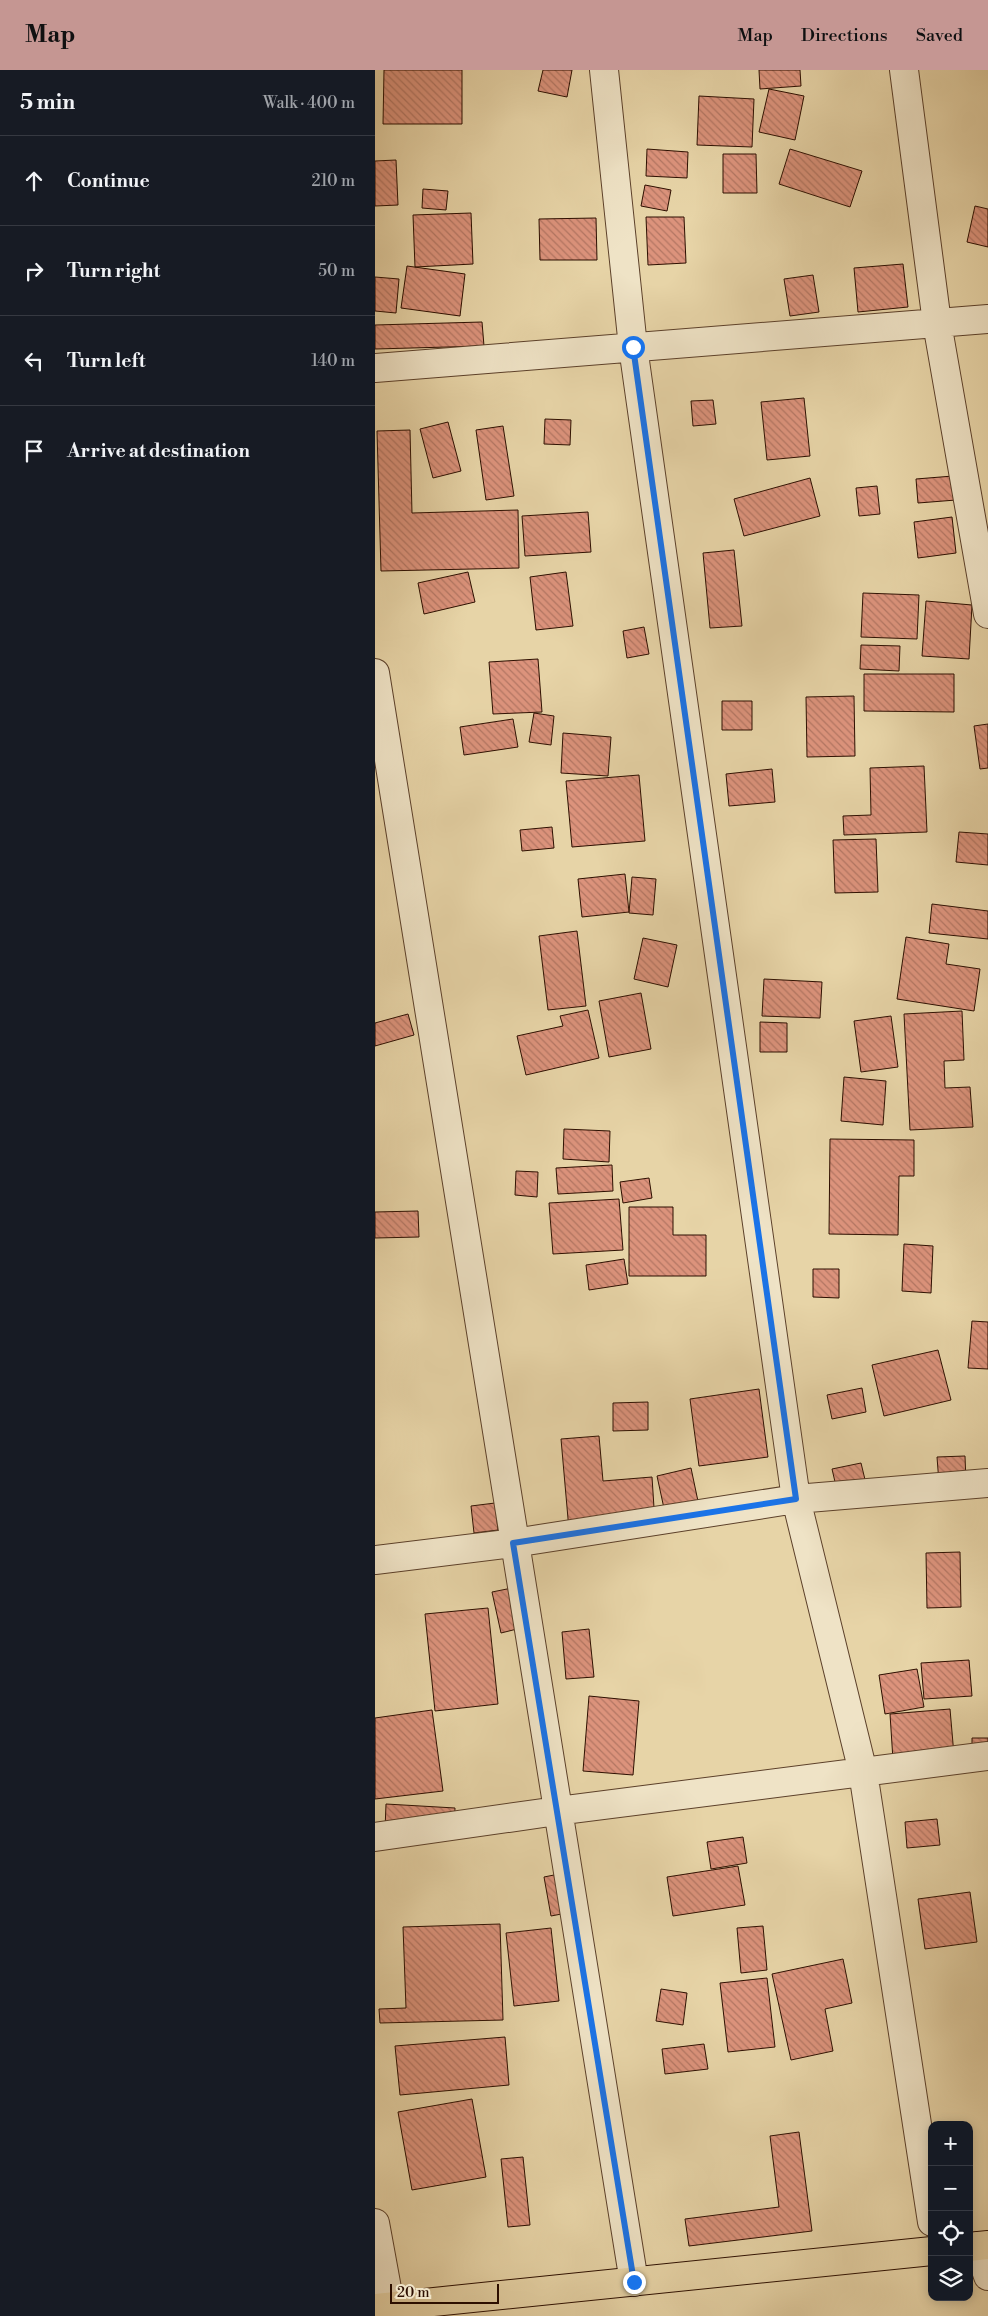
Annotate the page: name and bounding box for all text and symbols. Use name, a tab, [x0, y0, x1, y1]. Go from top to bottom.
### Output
text: Map	[25, 20, 75, 50]
text: Map	[737, 24, 773, 47]
text: Directions	[801, 24, 888, 47]
text: Saved	[916, 24, 963, 47]
text: 5 min	[20, 90, 75, 116]
text: Walk · 400 m	[263, 93, 355, 113]
icon: ahead	[20, 167, 48, 195]
text: Continue	[67, 169, 150, 193]
text: 210 m	[311, 171, 355, 191]
icon: right	[20, 257, 48, 285]
text: Turn right	[67, 259, 160, 283]
text: 50 m	[318, 261, 355, 281]
route start	[622, 336, 645, 359]
icon: left	[20, 347, 48, 375]
text: Turn left	[67, 349, 146, 373]
text: 140 m	[311, 351, 355, 371]
icon: arrive	[20, 437, 48, 465]
text: Arrive at destination	[67, 439, 250, 463]
map controls	[928, 2121, 973, 2301]
button: +	[928, 2121, 973, 2166]
button: −	[928, 2166, 973, 2211]
button: locate	[928, 2211, 973, 2256]
button: layers	[928, 2256, 973, 2301]
route end	[623, 2271, 646, 2294]
scale bar	[390, 2281, 499, 2304]
text: 20 m	[397, 2284, 429, 2302]

